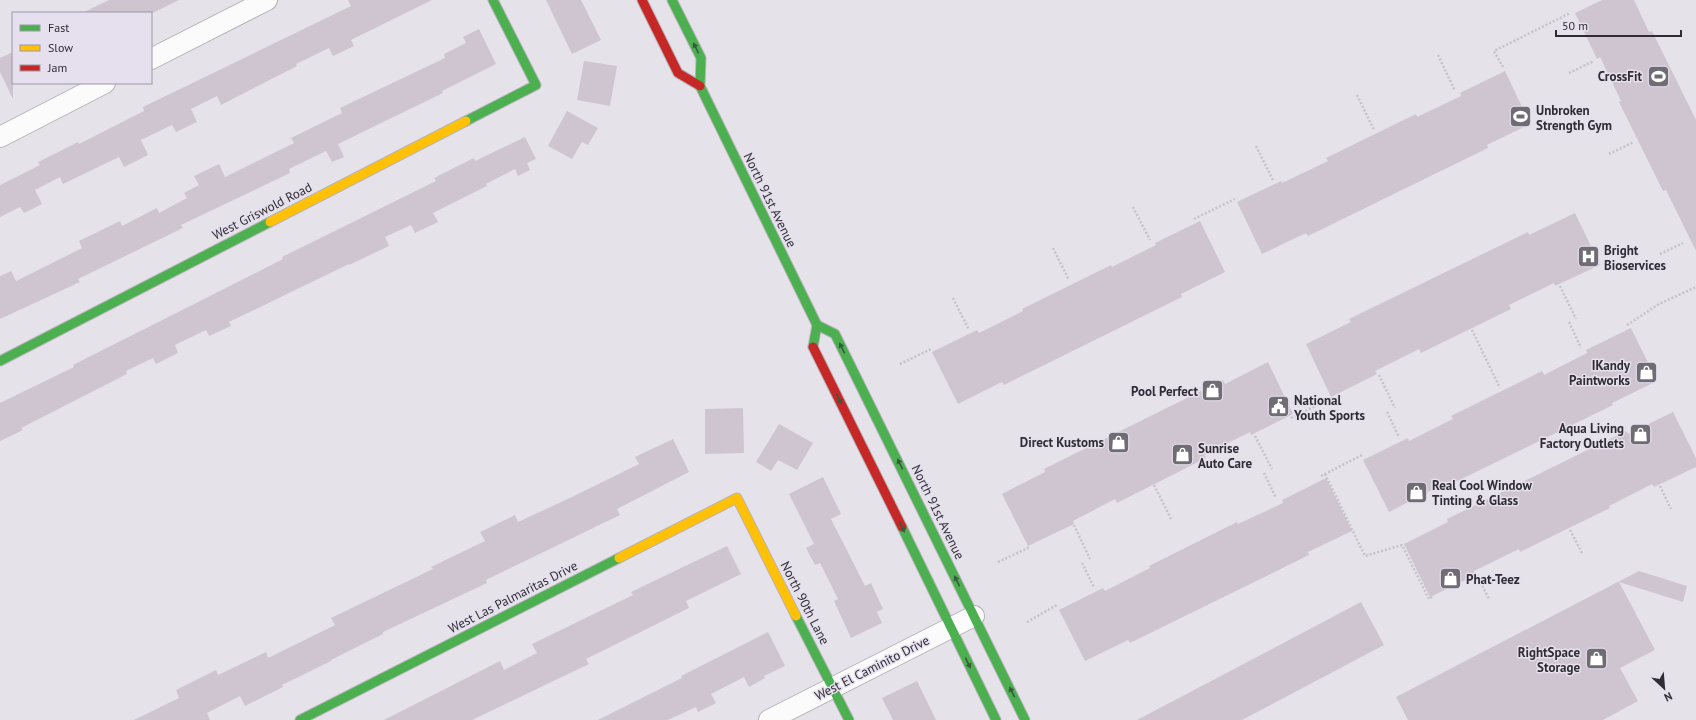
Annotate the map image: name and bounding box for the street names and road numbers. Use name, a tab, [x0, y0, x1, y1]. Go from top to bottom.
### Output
street label: North 91st Avenue	[740, 150, 800, 250]
street label: West Griswold Road	[209, 179, 315, 243]
street label: North 91st Avenue	[908, 462, 968, 562]
street label: West Las Palmaritas Drive	[445, 557, 581, 637]
street label: North 90th Lane	[777, 558, 833, 648]
street label: West El Caminito Drive	[812, 632, 932, 704]

